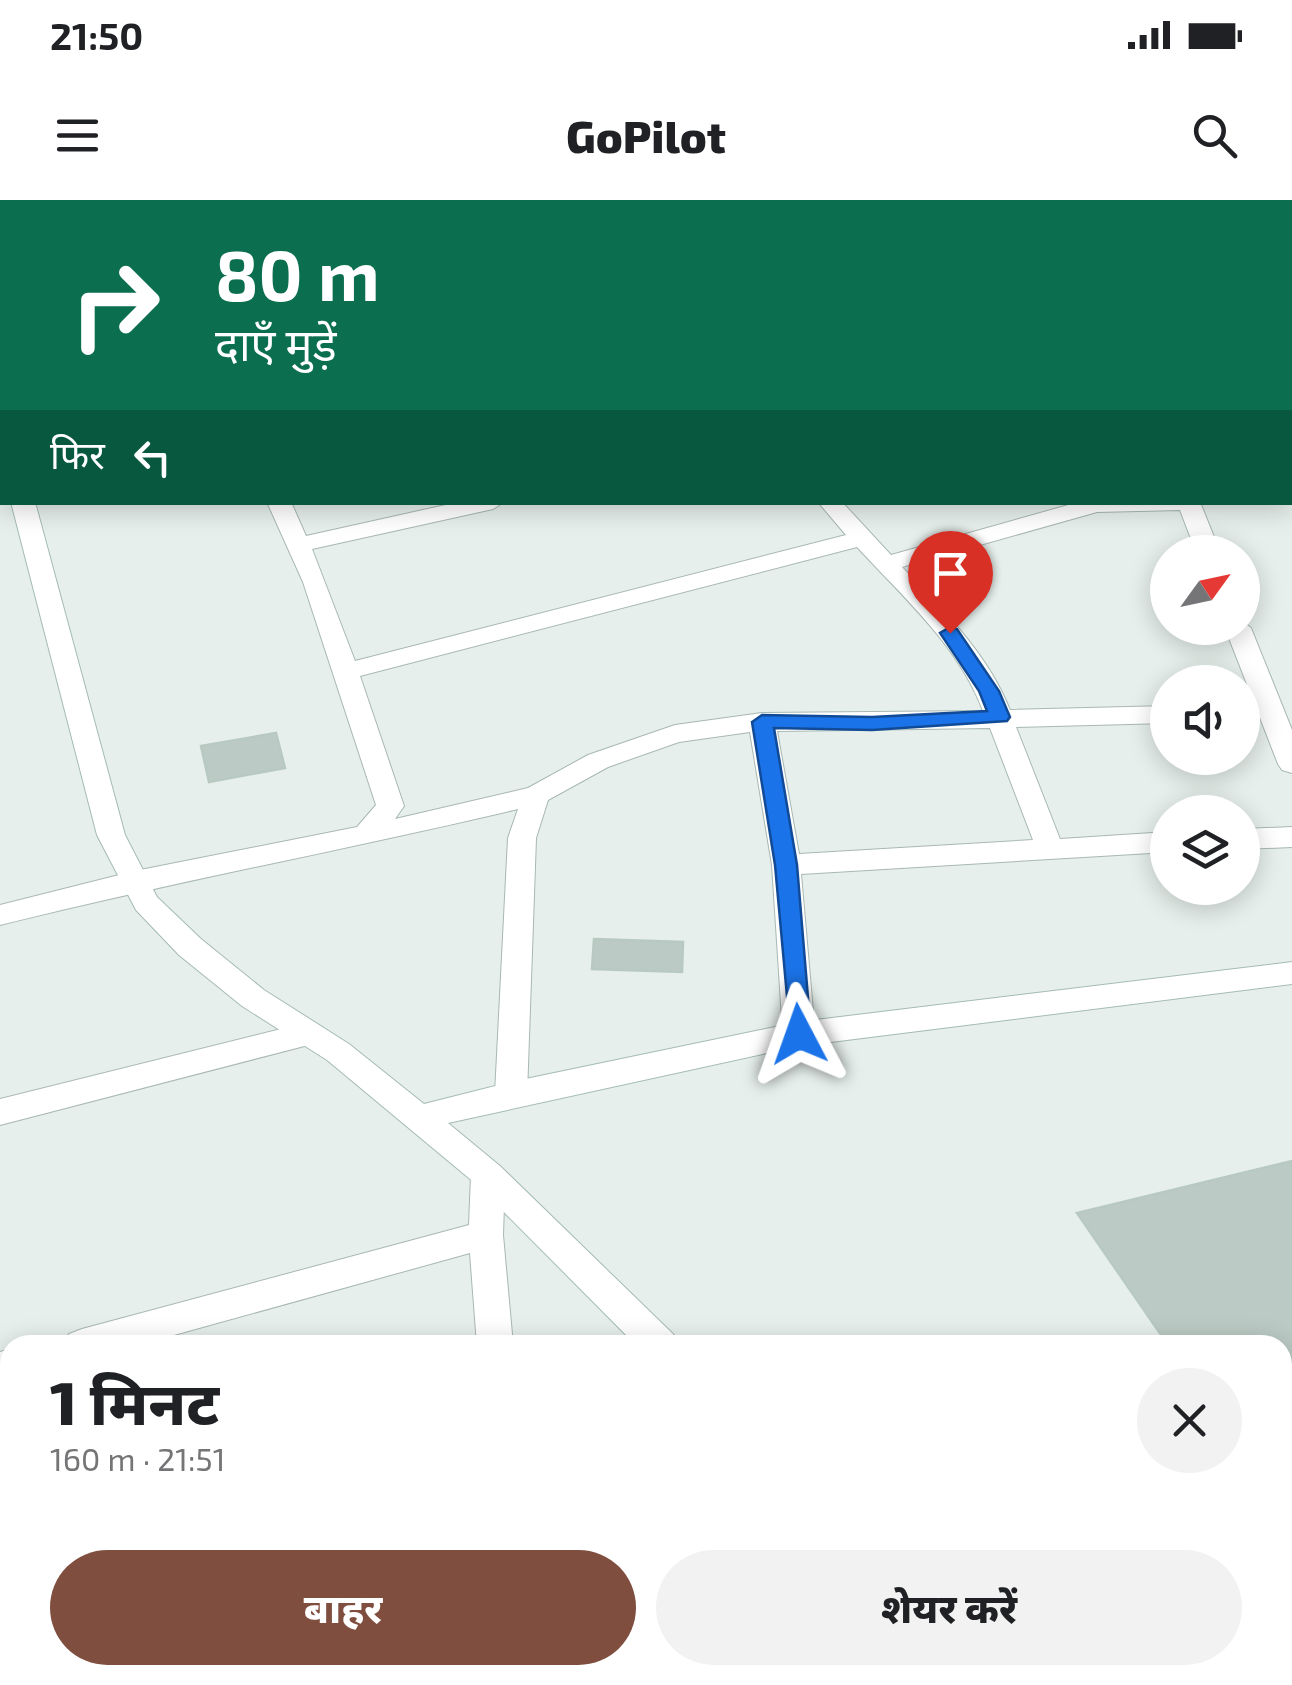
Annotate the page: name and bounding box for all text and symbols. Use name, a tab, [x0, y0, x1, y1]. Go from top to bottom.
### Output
text: 21:50	[50, 12, 143, 58]
icon: menu	[50, 108, 105, 163]
text: GoPilot	[566, 108, 726, 162]
icon: search	[1187, 108, 1242, 163]
text: 80 m	[215, 231, 380, 315]
icon: right	[50, 240, 180, 370]
text: दाएँ मुड़ें	[215, 316, 336, 370]
icon: left	[125, 430, 180, 485]
text: फिर	[50, 431, 105, 477]
pin	[908, 531, 993, 634]
north arrow	[1150, 535, 1260, 645]
map controls	[1150, 535, 1260, 905]
icon: arrive	[923, 546, 978, 601]
button: sound	[1150, 665, 1260, 775]
button: layers	[1150, 795, 1260, 905]
position arrow	[747, 982, 851, 1086]
text: 1 मिनट	[50, 1365, 219, 1437]
button: close	[1137, 1368, 1242, 1473]
text: 160 m · 21:51	[50, 1439, 226, 1477]
button: बाहर	[50, 1550, 636, 1665]
button: शेयर करें	[656, 1550, 1242, 1665]

